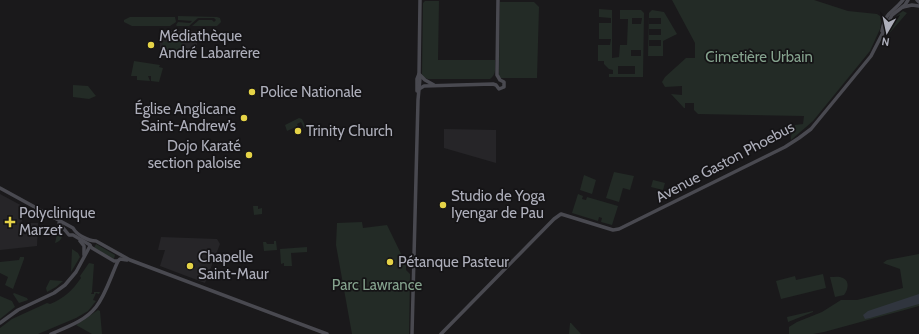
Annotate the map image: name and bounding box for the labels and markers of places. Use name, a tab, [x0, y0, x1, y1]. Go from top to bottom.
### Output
place label: Médiathèque André Labarrère	[159, 27, 260, 62]
marker: Médiathèque André Labarrère	[146, 40, 156, 50]
place label: Police Nationale	[260, 83, 362, 101]
marker: Police Nationale	[247, 87, 257, 97]
place label: Église Anglicane Saint-Andrew’s	[135, 99, 236, 135]
marker: Église Anglicane Saint-Andrew’s	[239, 113, 249, 123]
place label: Trinity Church	[306, 122, 393, 140]
marker: Trinity Church	[293, 126, 303, 136]
place label: Dojo Karaté section paloise	[148, 137, 241, 172]
marker: Dojo Karaté section paloise	[244, 150, 254, 160]
place label: Studio de Yoga Iyengar de Pau	[451, 187, 546, 222]
marker: Studio de Yoga Iyengar de Pau	[438, 200, 448, 210]
place label: Polyclinique Marzet	[19, 204, 96, 239]
marker: Polyclinique Marzet	[4, 216, 16, 228]
place label: Chapelle Saint-Maur	[198, 248, 269, 283]
place label: Pétanque Pasteur	[398, 253, 509, 271]
marker: Pétanque Pasteur	[385, 257, 395, 267]
marker: Chapelle Saint-Maur	[185, 261, 195, 271]

